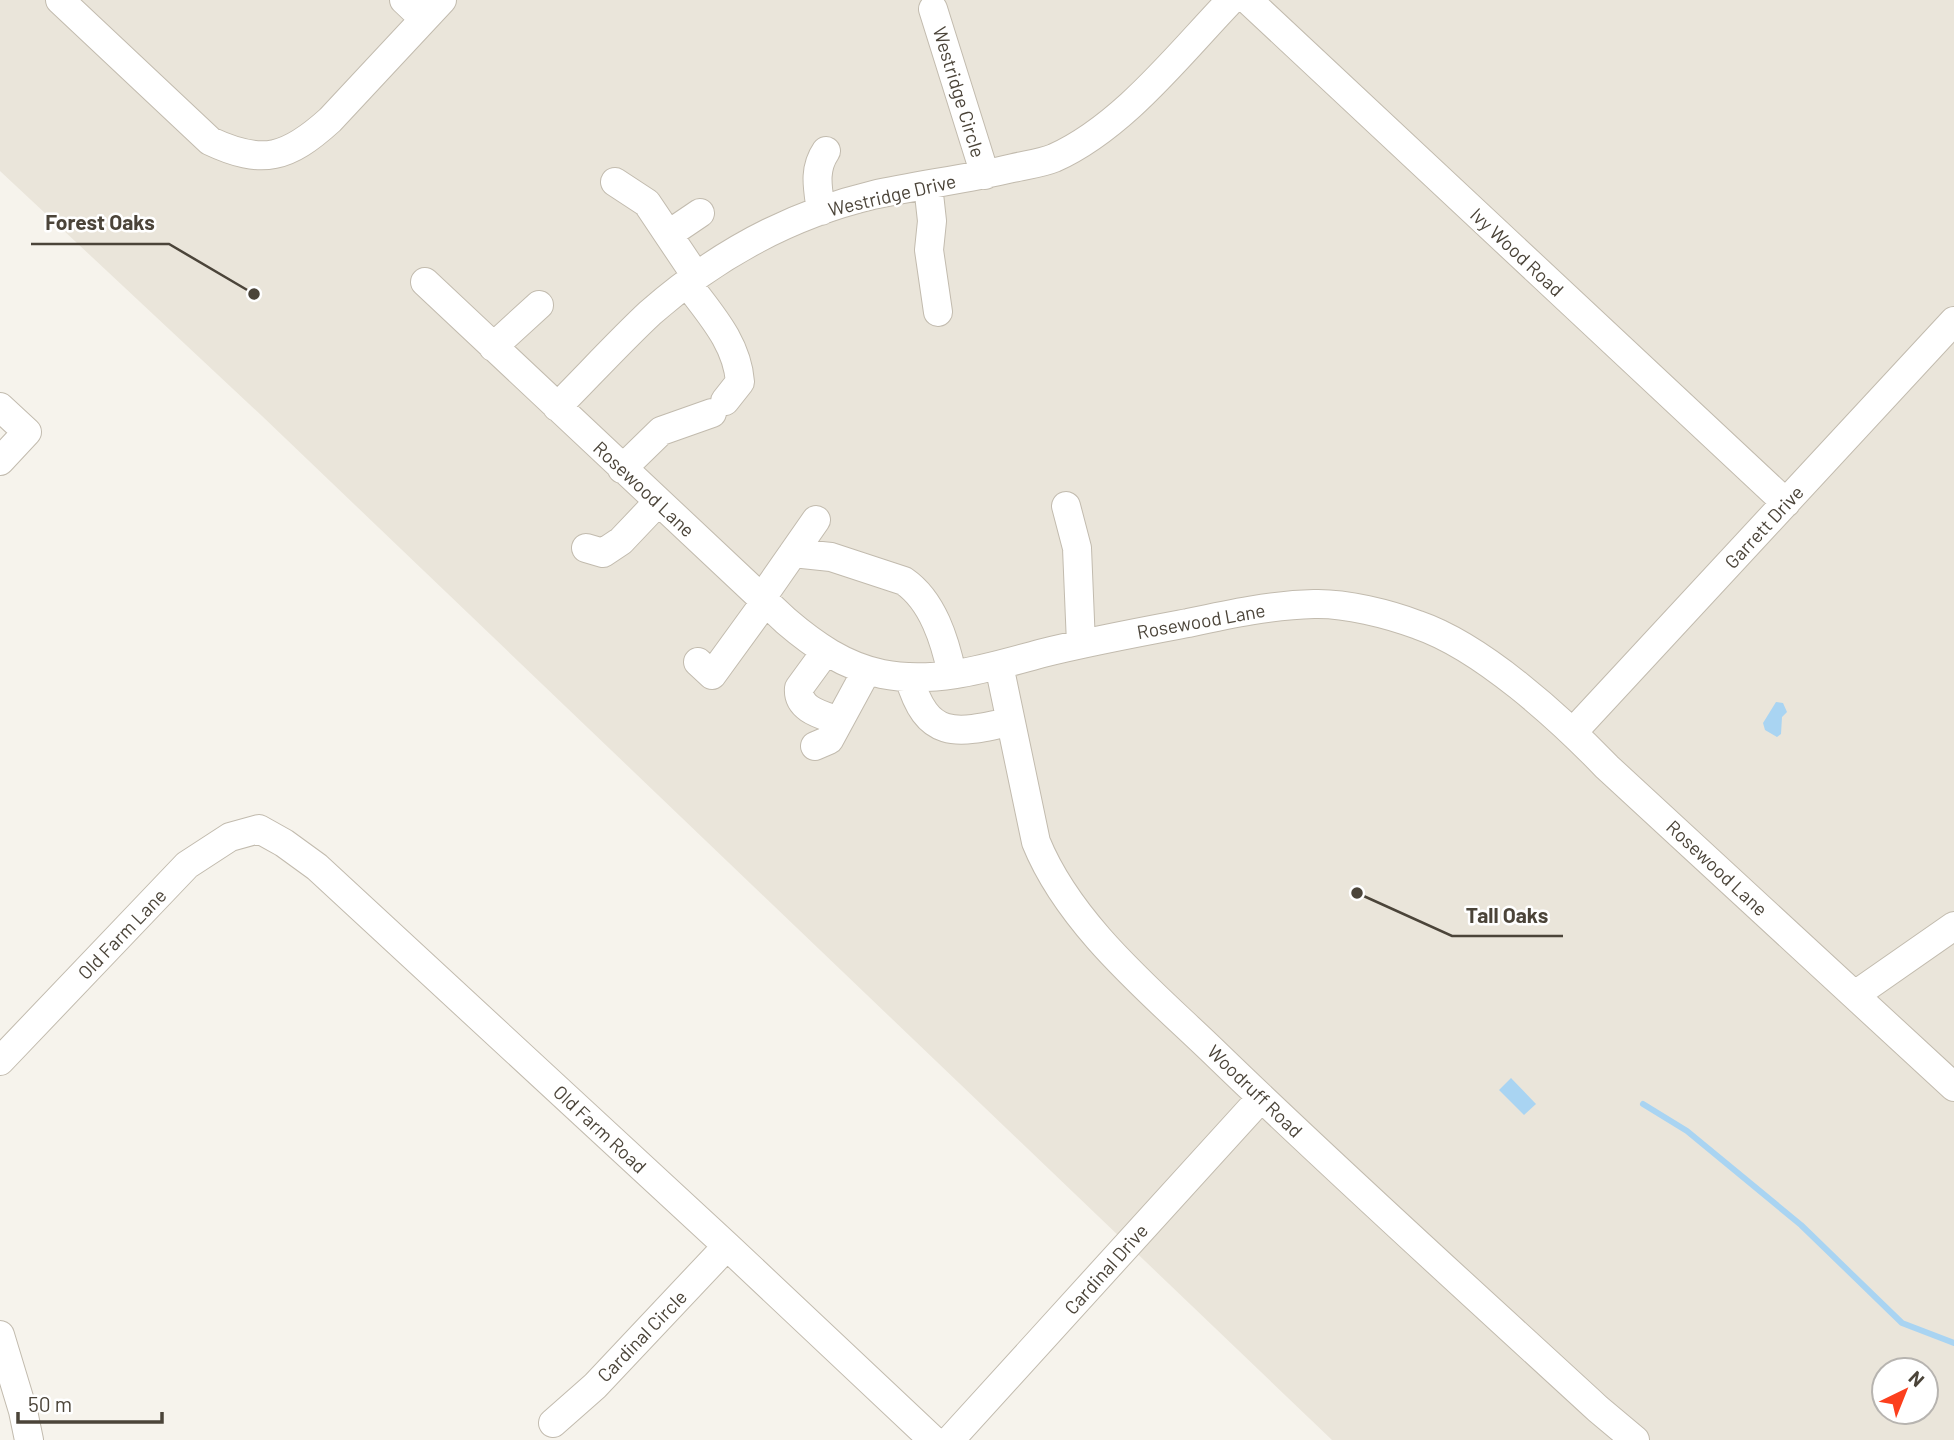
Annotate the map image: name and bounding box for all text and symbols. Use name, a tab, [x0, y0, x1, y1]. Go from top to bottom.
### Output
street label: Westridge Circle	[929, 24, 990, 160]
street label: Westridge Drive	[826, 169, 958, 220]
callout: Forest Oaks	[31, 202, 169, 244]
street label: Ivy Wood Road	[1466, 203, 1569, 301]
text: Forest Oaks	[45, 209, 155, 234]
street label: Rosewood Lane	[589, 436, 700, 541]
street label: Garrett Drive	[1719, 480, 1808, 573]
street label: Rosewood Lane	[1135, 598, 1267, 643]
street label: Rosewood Lane	[1662, 815, 1773, 920]
street label: Old Farm Lane	[73, 883, 171, 984]
callout: Tall Oaks	[1452, 894, 1563, 936]
text: Tall Oaks	[1466, 902, 1548, 927]
street label: Woodruff Road	[1203, 1040, 1308, 1142]
street label: Old Farm Road	[549, 1080, 652, 1178]
street label: Cardinal Drive	[1059, 1219, 1152, 1319]
street label: Cardinal Circle	[592, 1285, 691, 1386]
north arrow	[1870, 1356, 1940, 1426]
text: N	[1904, 1365, 1929, 1391]
scale bar	[18, 1380, 161, 1424]
text: 50 m	[28, 1391, 72, 1416]

